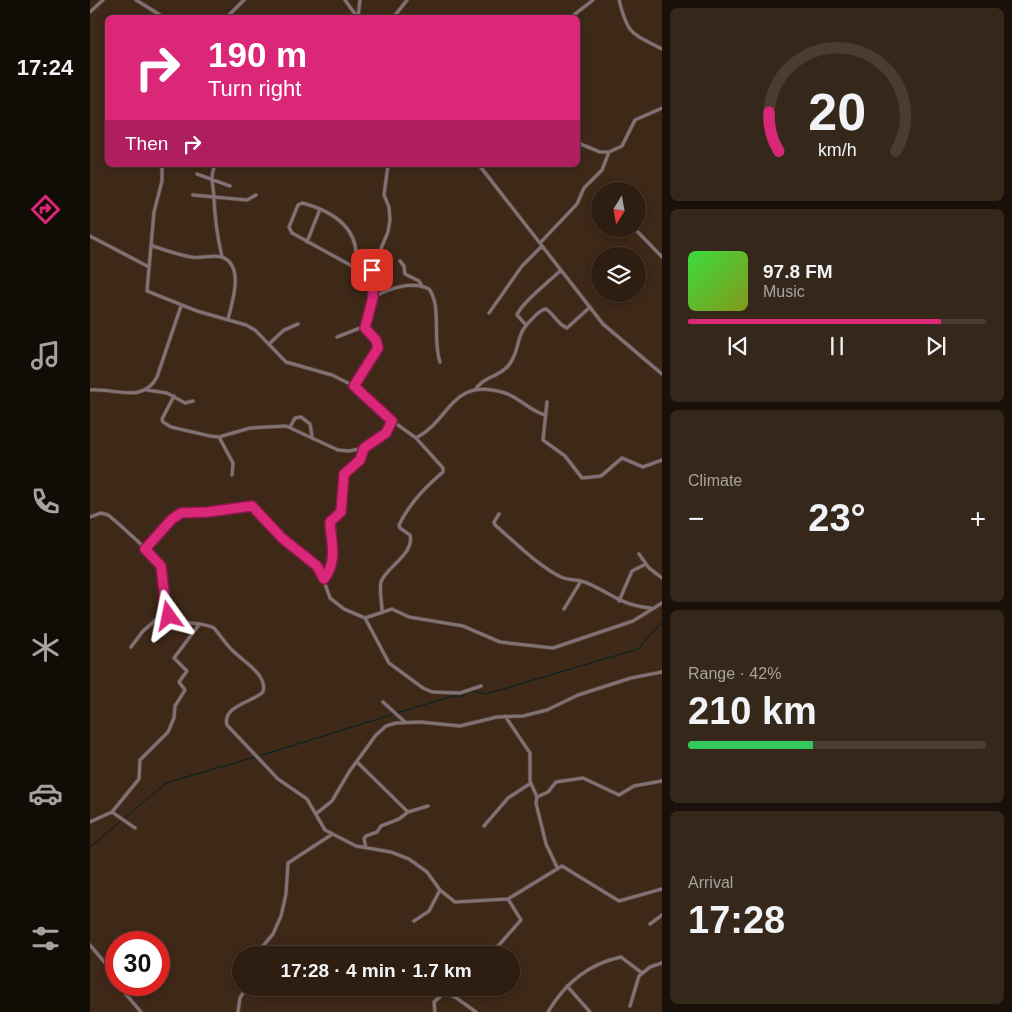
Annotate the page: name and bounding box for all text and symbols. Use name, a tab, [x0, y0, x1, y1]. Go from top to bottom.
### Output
icon: right	[125, 35, 190, 100]
text: 190 m	[208, 35, 307, 74]
text: 17:24	[17, 55, 73, 80]
text: Turn right	[208, 76, 301, 101]
text: 20	[808, 83, 866, 141]
icon: right	[178, 130, 206, 158]
text: Then	[125, 133, 168, 154]
text: km/h	[818, 140, 856, 160]
north arrow	[591, 182, 646, 238]
map controls	[591, 182, 646, 302]
icon: directions	[28, 192, 63, 227]
button: layers	[591, 247, 646, 302]
pin	[351, 249, 393, 291]
icon: arrive	[358, 256, 386, 284]
text: 97.8 FM	[763, 261, 833, 282]
text: Music	[763, 283, 805, 300]
icon: previous	[724, 332, 752, 360]
icon: pause	[823, 332, 851, 360]
icon: next	[922, 332, 950, 360]
icon: music	[28, 338, 63, 373]
text: Climate	[688, 472, 742, 489]
icon: phone	[28, 484, 63, 519]
text: 23°	[808, 497, 866, 539]
text: −	[688, 503, 704, 534]
text: +	[970, 503, 986, 534]
position arrow	[142, 589, 194, 641]
icon: climate	[28, 630, 63, 665]
text: Range · 42%	[688, 665, 781, 682]
text: 210 km	[688, 690, 817, 732]
icon: car	[28, 776, 63, 811]
text: Arrival	[688, 874, 733, 891]
text: 17:28	[688, 899, 785, 941]
icon: filters	[28, 921, 63, 956]
speed limit sign: 30	[105, 931, 170, 996]
text: 17:28 · 4 min · 1.7 km	[280, 960, 472, 981]

